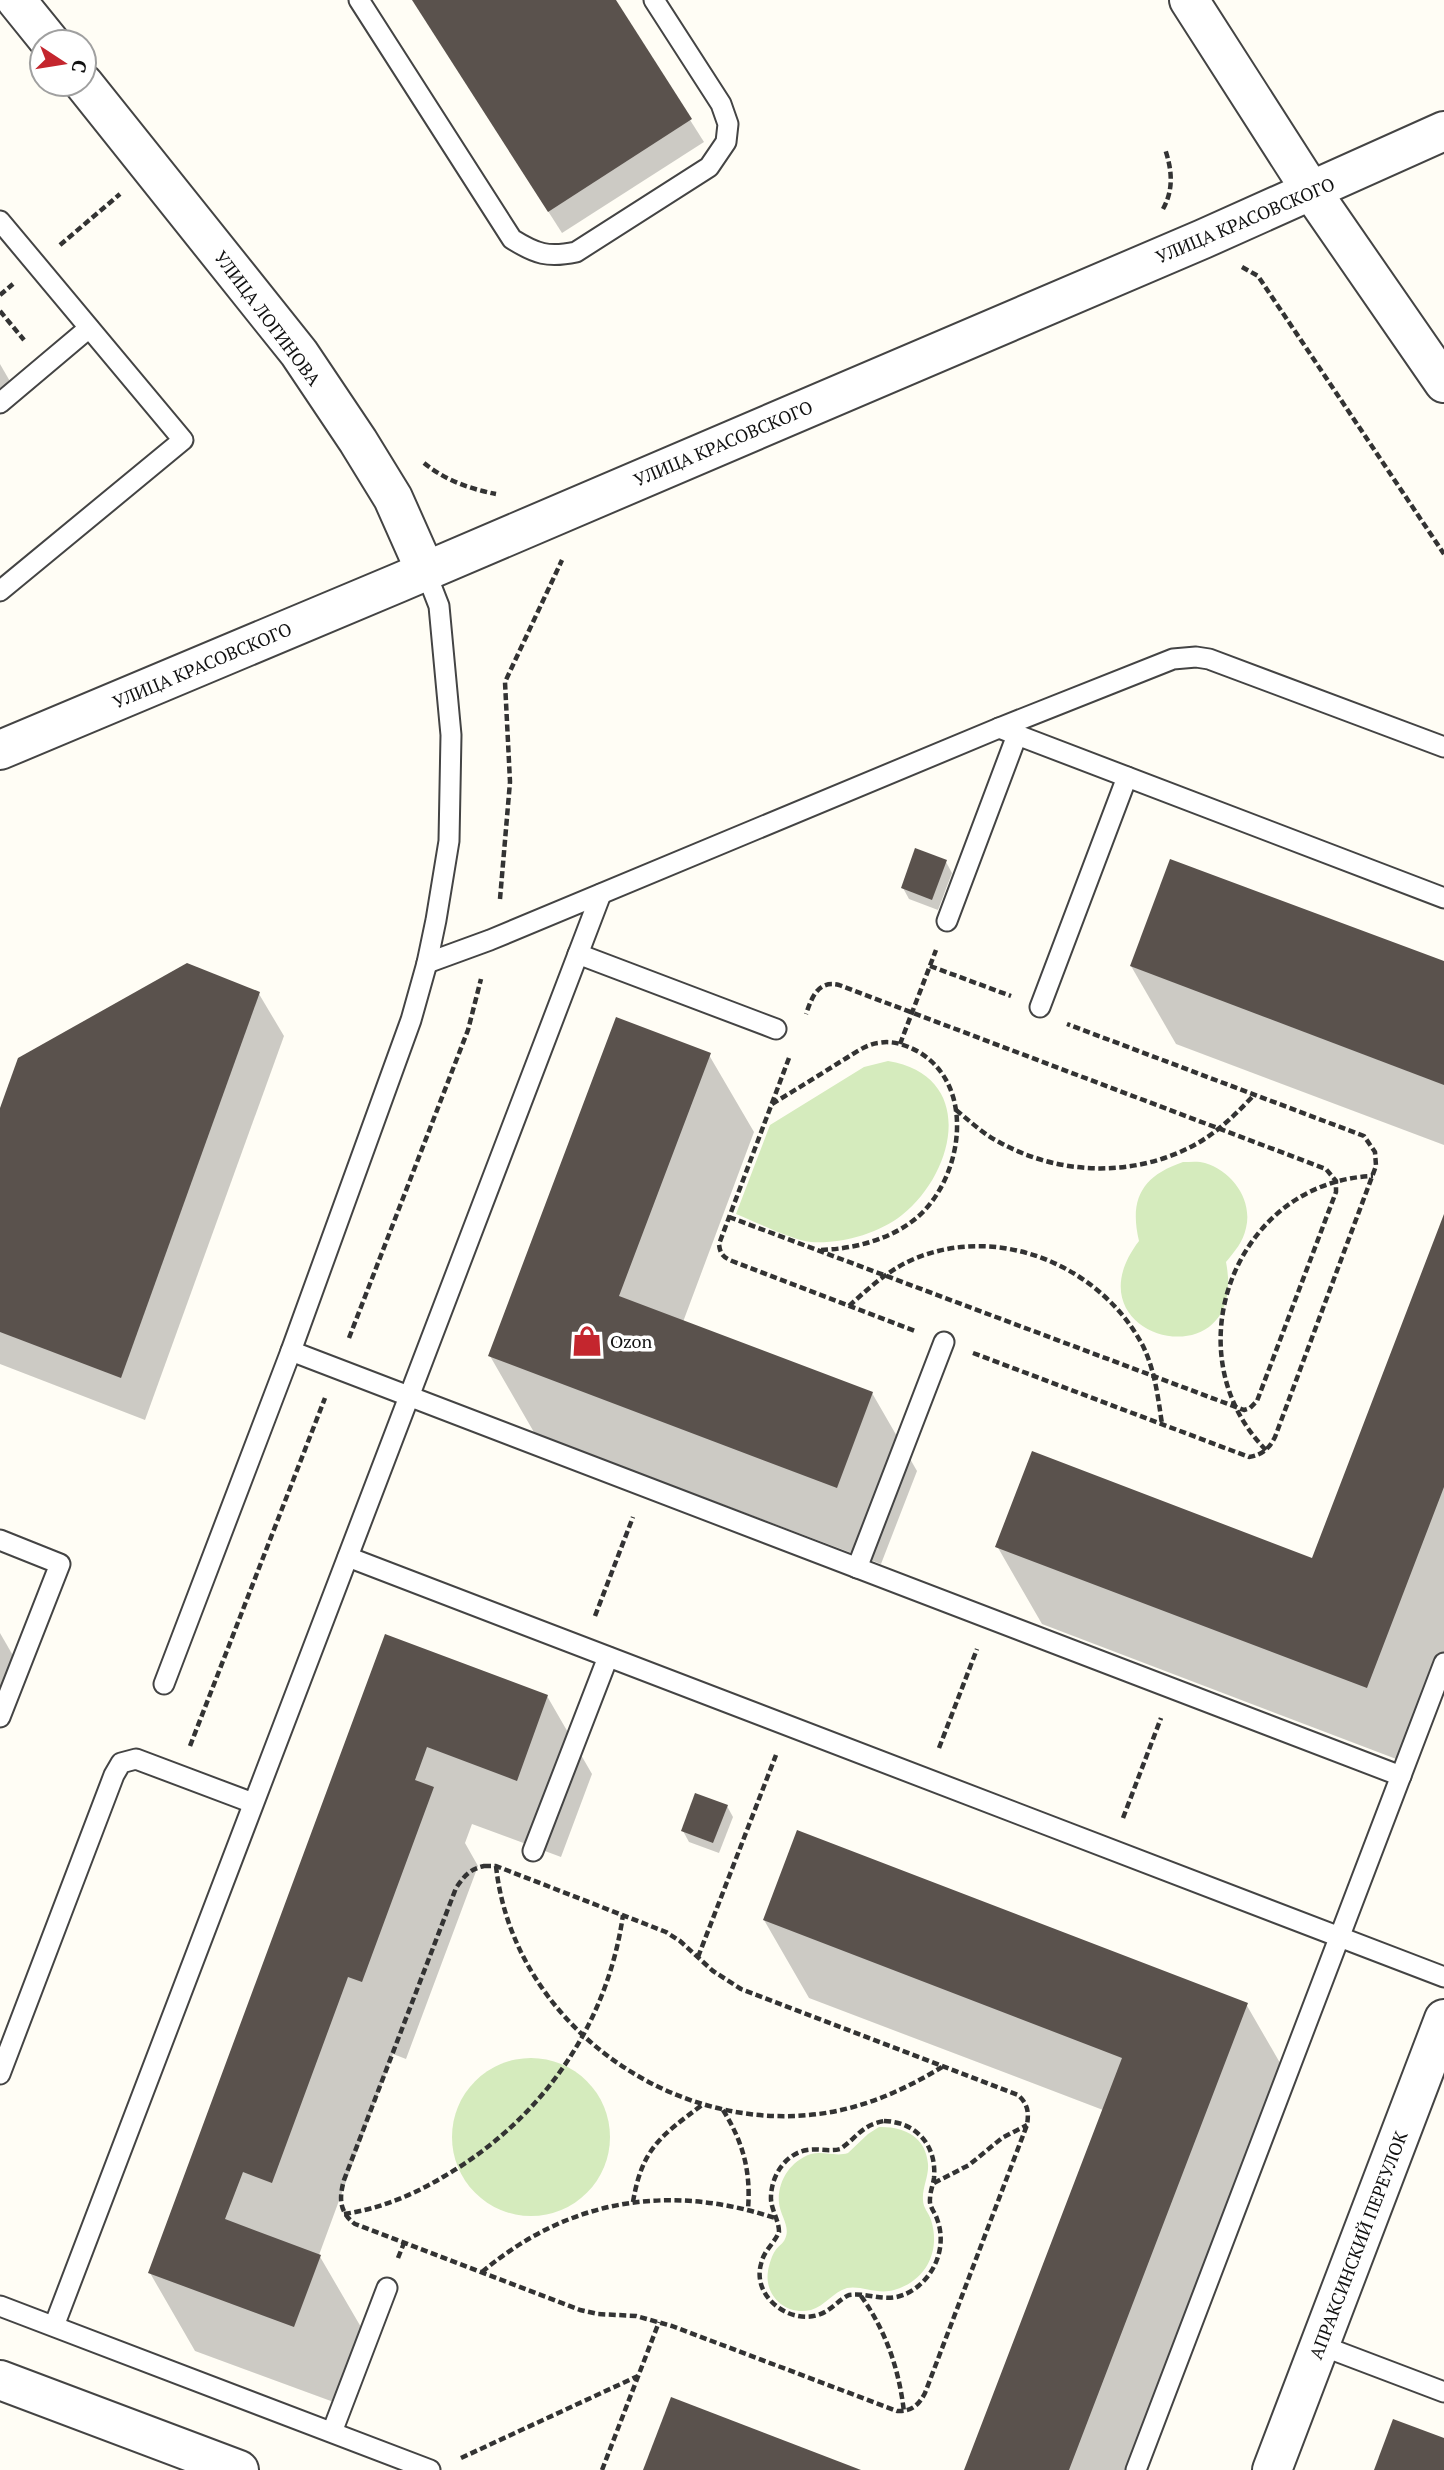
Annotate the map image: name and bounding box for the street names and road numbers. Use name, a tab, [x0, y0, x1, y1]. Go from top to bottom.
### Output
street label: УЛИЦА КРАСОВСКОГО	[1152, 171, 1338, 269]
street label: УЛИЦА ЛОГИНОВА	[209, 246, 327, 391]
street label: УЛИЦА КРАСОВСКОГО	[630, 394, 816, 492]
street label: УЛИЦА КРАСОВСКОГО	[109, 616, 295, 714]
street label: АПРАКСИНСКИЙ ПЕРЕУЛОК	[1303, 2127, 1413, 2363]

